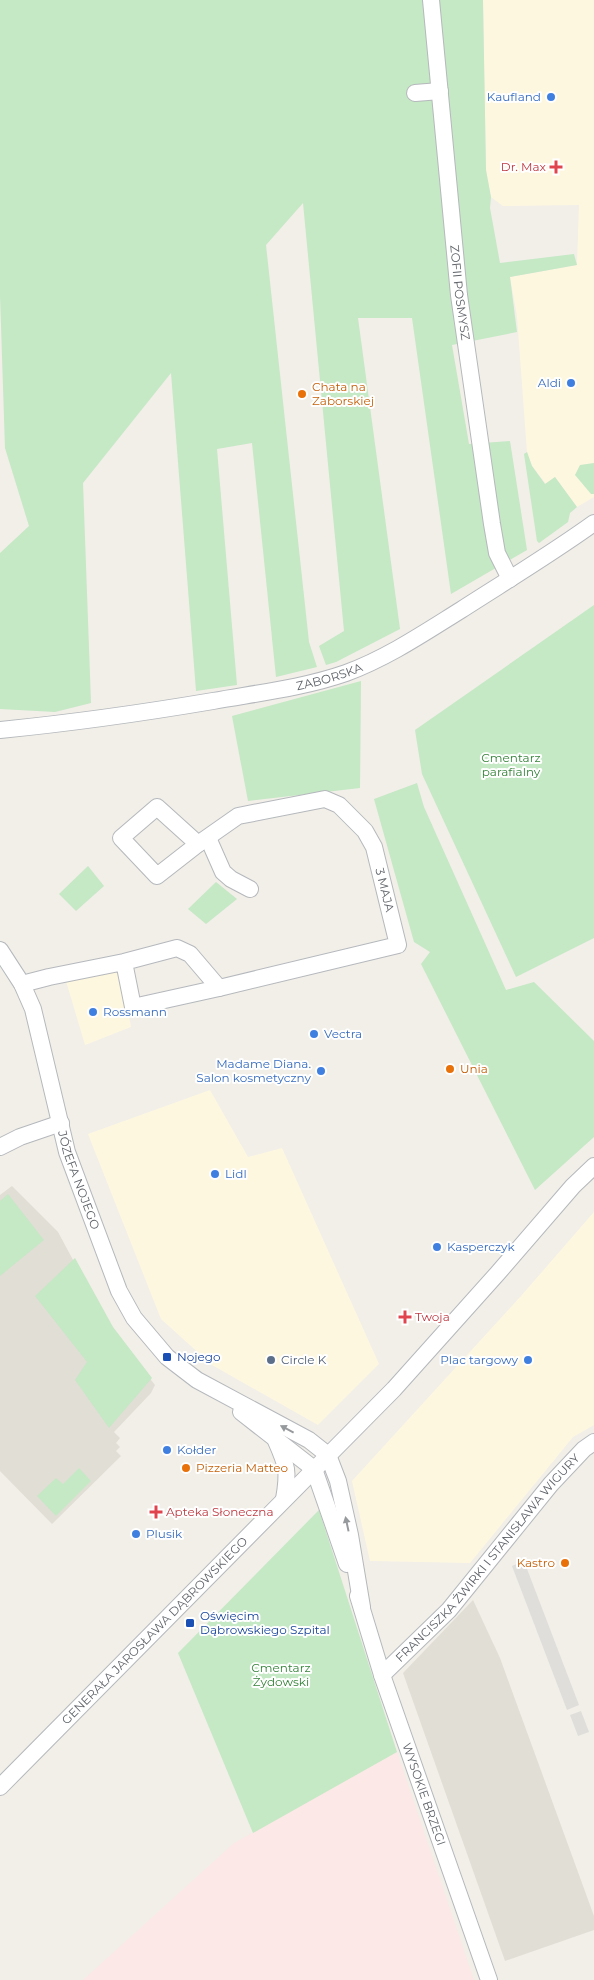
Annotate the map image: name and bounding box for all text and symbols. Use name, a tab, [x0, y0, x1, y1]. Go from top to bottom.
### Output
place label: Kaufland	[487, 89, 541, 104]
marker: Kaufland	[545, 91, 557, 103]
place label: Dr. Max	[501, 159, 547, 174]
marker: Dr. Max	[550, 161, 562, 173]
street label: ZOFII POSMYSZ	[447, 244, 473, 341]
place label: Aldi	[538, 375, 561, 390]
marker: Aldi	[565, 377, 577, 389]
place label: Chata na Zaborskiej	[312, 379, 374, 408]
marker: Chata na Zaborskiej	[296, 388, 308, 400]
street label: ZABORSKA	[295, 659, 365, 693]
park label: Cmentarz parafialny	[481, 750, 541, 779]
street label: 3 MAJA	[372, 866, 398, 914]
place label: Rossmann	[103, 1004, 167, 1019]
marker: Rossmann	[87, 1006, 99, 1018]
place label: Vectra	[324, 1026, 362, 1041]
marker: Vectra	[308, 1028, 320, 1040]
place label: Madame Diana. Salon kosmetyczny	[196, 1056, 311, 1085]
place label: Unia	[460, 1061, 488, 1076]
marker: Unia	[444, 1063, 456, 1075]
marker: Madame Diana. Salon kosmetyczny	[315, 1065, 327, 1077]
street label: JÓZEFA NOJEGO	[55, 1128, 103, 1231]
place label: Lidl	[225, 1166, 247, 1181]
marker: Lidl	[209, 1168, 221, 1180]
place label: Kasperczyk	[447, 1239, 515, 1254]
marker: Kasperczyk	[431, 1241, 443, 1253]
place label: Twoja	[415, 1309, 450, 1324]
marker: Twoja	[399, 1311, 411, 1323]
place label: Nojego	[177, 1349, 221, 1364]
marker: Nojego	[161, 1351, 173, 1363]
place label: Circle K	[281, 1352, 327, 1367]
place label: Plac targowy	[440, 1352, 518, 1367]
marker: Circle K	[265, 1354, 277, 1366]
marker: Plac targowy	[522, 1354, 534, 1366]
one-way arrow	[281, 1424, 294, 1433]
place label: Kołder	[177, 1442, 217, 1457]
marker: Kołder	[161, 1444, 173, 1456]
street label: FRANCISZKA ŻWIRKI I STANISŁAWA WIGURY	[392, 1450, 583, 1665]
place label: Pizzeria Matteo	[196, 1460, 288, 1475]
marker: Pizzeria Matteo	[180, 1462, 192, 1474]
place label: Apteka Słoneczna	[166, 1504, 274, 1519]
marker: Apteka Słoneczna	[150, 1506, 162, 1518]
one-way arrow	[343, 1516, 351, 1532]
place label: Plusik	[146, 1526, 183, 1541]
marker: Plusik	[130, 1528, 142, 1540]
street label: GENERAŁA JAROSŁAWA DĄBROWSKIEGO	[58, 1533, 250, 1727]
place label: Kastro	[517, 1555, 555, 1570]
marker: Kastro	[559, 1557, 571, 1569]
place label: Oświęcim Dąbrowskiego Szpital	[200, 1608, 330, 1637]
marker: Oświęcim Dąbrowskiego Szpital	[184, 1617, 196, 1629]
park label: Cmentarz Żydowski	[251, 1660, 311, 1689]
street label: WYSOKIE BRZEGI	[399, 1741, 449, 1848]

